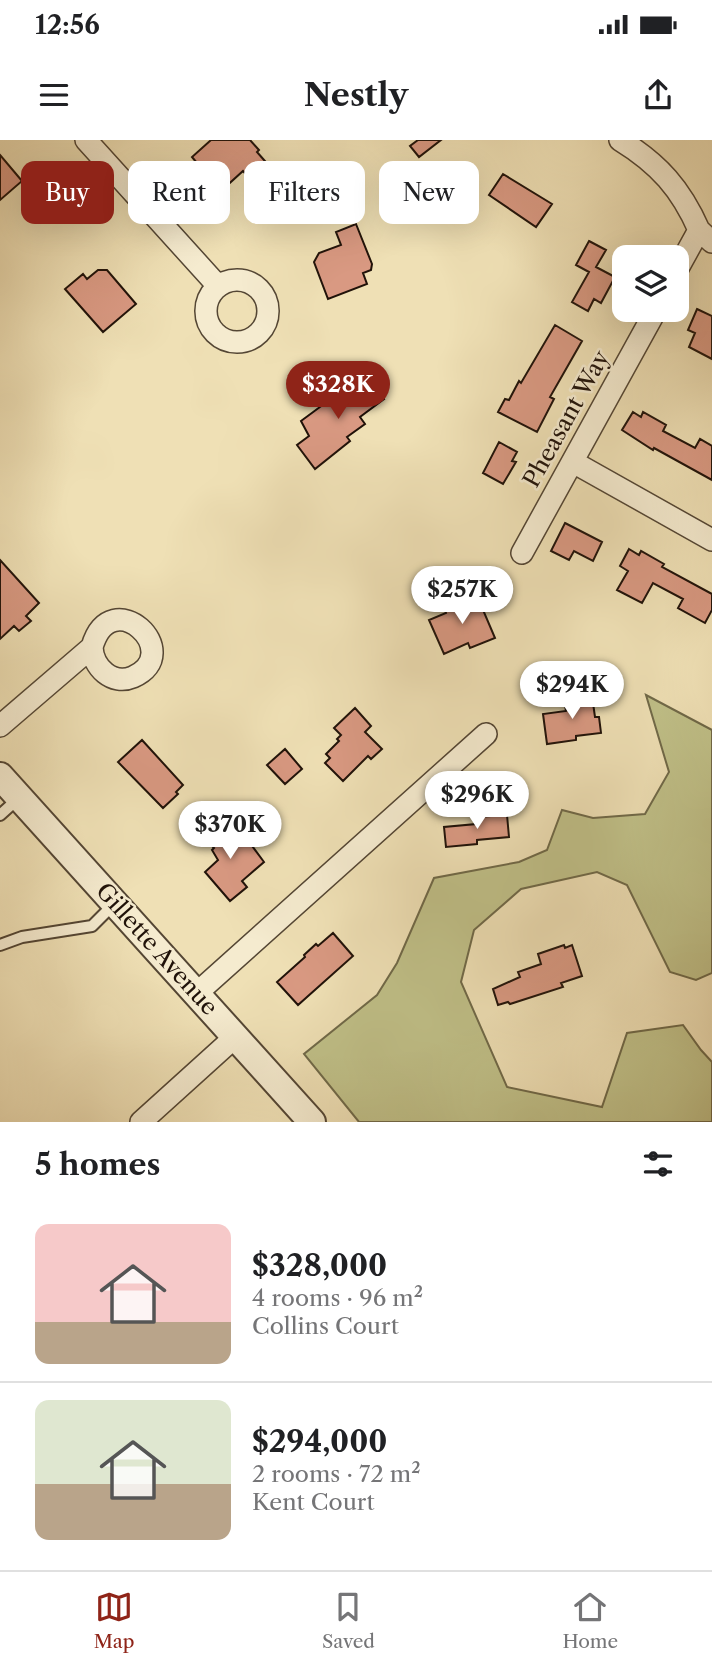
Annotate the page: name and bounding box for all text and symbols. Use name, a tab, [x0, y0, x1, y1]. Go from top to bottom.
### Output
text: 12:56	[35, 9, 100, 41]
text: Nestly	[304, 75, 408, 114]
icon: menu	[35, 76, 73, 114]
icon: share	[639, 76, 677, 114]
chip: Buy	[21, 161, 114, 224]
chip: Rent	[128, 161, 230, 224]
chip: Filters	[244, 161, 365, 224]
chip: New	[379, 161, 479, 224]
map controls	[612, 245, 689, 322]
button: layers	[612, 245, 689, 322]
street label: Pheasant Way	[517, 346, 615, 492]
pin: $328K	[289, 362, 387, 421]
text: $328K	[302, 370, 374, 398]
pin: $257K	[413, 566, 511, 626]
text: $257K	[427, 575, 497, 603]
pin: $294K	[523, 662, 621, 721]
text: $294K	[536, 670, 608, 698]
pin: $296K	[428, 772, 526, 831]
text: $296K	[441, 780, 513, 808]
pin: $370K	[181, 802, 279, 861]
text: $370K	[195, 810, 265, 838]
street label: Gillette Avenue	[90, 877, 224, 1021]
icon: filters	[639, 1145, 677, 1183]
text: 5 homes	[35, 1146, 160, 1183]
text: $328,000	[252, 1247, 387, 1284]
icon: home	[91, 1252, 175, 1336]
text: 4 rooms · 96 m²	[252, 1284, 423, 1312]
text: Collins Court	[252, 1312, 399, 1340]
text: $294,000	[252, 1423, 387, 1460]
icon: home	[91, 1428, 175, 1512]
text: 2 rooms · 72 m²	[252, 1460, 421, 1488]
text: Kent Court	[252, 1488, 375, 1516]
tab: Map	[94, 1588, 135, 1653]
tab: Saved	[322, 1588, 375, 1653]
tab: Home	[562, 1588, 618, 1653]

